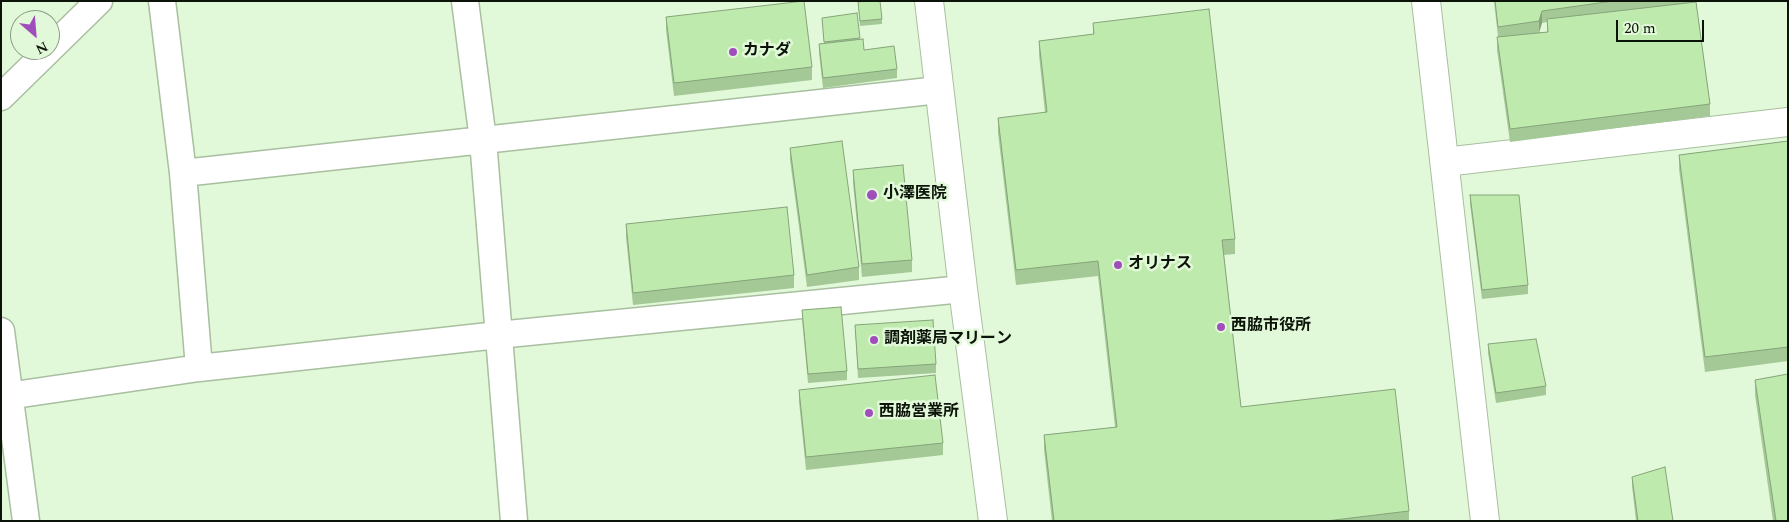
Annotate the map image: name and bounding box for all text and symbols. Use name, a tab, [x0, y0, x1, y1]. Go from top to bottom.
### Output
north arrow	[10, 10, 60, 60]
scale bar	[1619, 10, 1706, 42]
text: 20 m	[1624, 17, 1656, 40]
text: N	[32, 36, 51, 60]
place label: カナダ	[743, 42, 791, 62]
marker: カナダ	[727, 46, 739, 58]
place label: 小澤医院	[883, 185, 947, 205]
marker: 小澤医院	[865, 188, 879, 202]
place label: オリナス	[1128, 255, 1192, 275]
marker: オリナス	[1112, 259, 1124, 271]
place label: 西脇市役所	[1231, 317, 1311, 337]
marker: 西脇市役所	[1215, 321, 1227, 333]
place label: 調剤薬局マリーン	[884, 330, 1012, 350]
marker: 調剤薬局マリーン	[868, 334, 880, 346]
place label: 西脇営業所	[879, 403, 959, 423]
marker: 西脇営業所	[863, 407, 875, 419]

